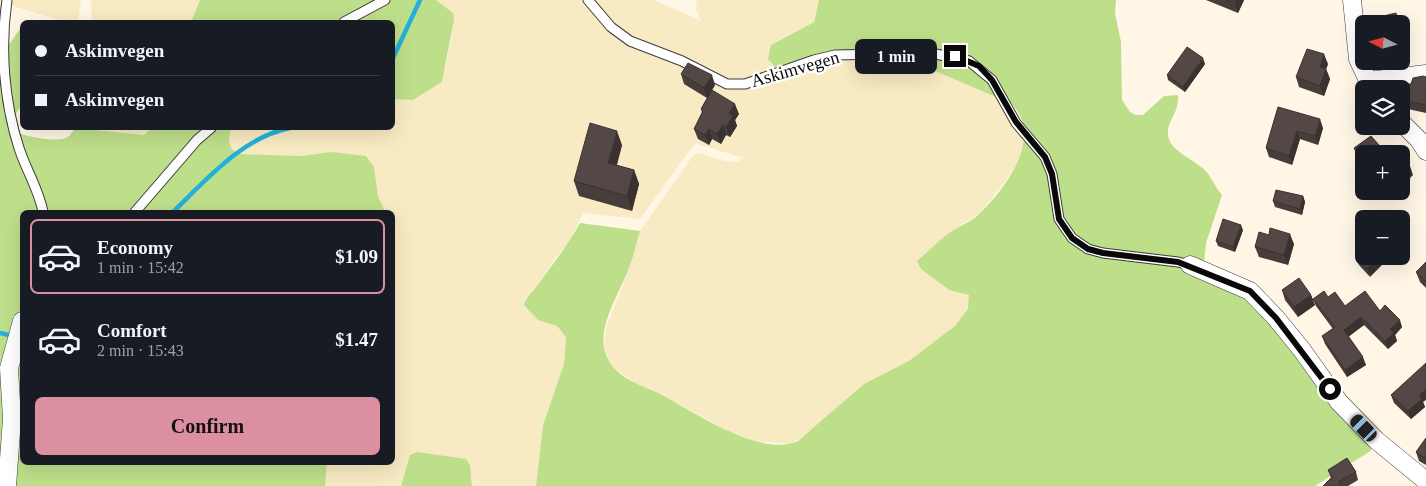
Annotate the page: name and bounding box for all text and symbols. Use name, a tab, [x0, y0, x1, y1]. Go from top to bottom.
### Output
north arrow	[1355, 15, 1410, 70]
map controls	[1355, 15, 1410, 265]
callout: 1 min	[855, 38, 938, 74]
text: Askimvegen	[65, 40, 164, 61]
route end	[944, 45, 966, 67]
street label: Askimvegen	[749, 47, 841, 91]
text: 1 min	[877, 48, 915, 65]
button: layers	[1355, 80, 1410, 135]
text: Askimvegen	[65, 89, 164, 110]
button: +	[1355, 145, 1410, 200]
button: −	[1355, 210, 1410, 265]
icon: car	[37, 234, 82, 279]
text: Economy	[97, 237, 173, 258]
text: $1.09	[335, 246, 378, 267]
text: 1 min · 15:42	[97, 259, 184, 276]
icon: car	[37, 317, 82, 362]
text: Comfort	[97, 320, 167, 341]
text: $1.47	[335, 329, 378, 350]
text: 2 min · 15:43	[97, 342, 184, 359]
route start	[1319, 378, 1341, 400]
button: Confirm	[35, 397, 380, 455]
car	[1348, 412, 1379, 444]

